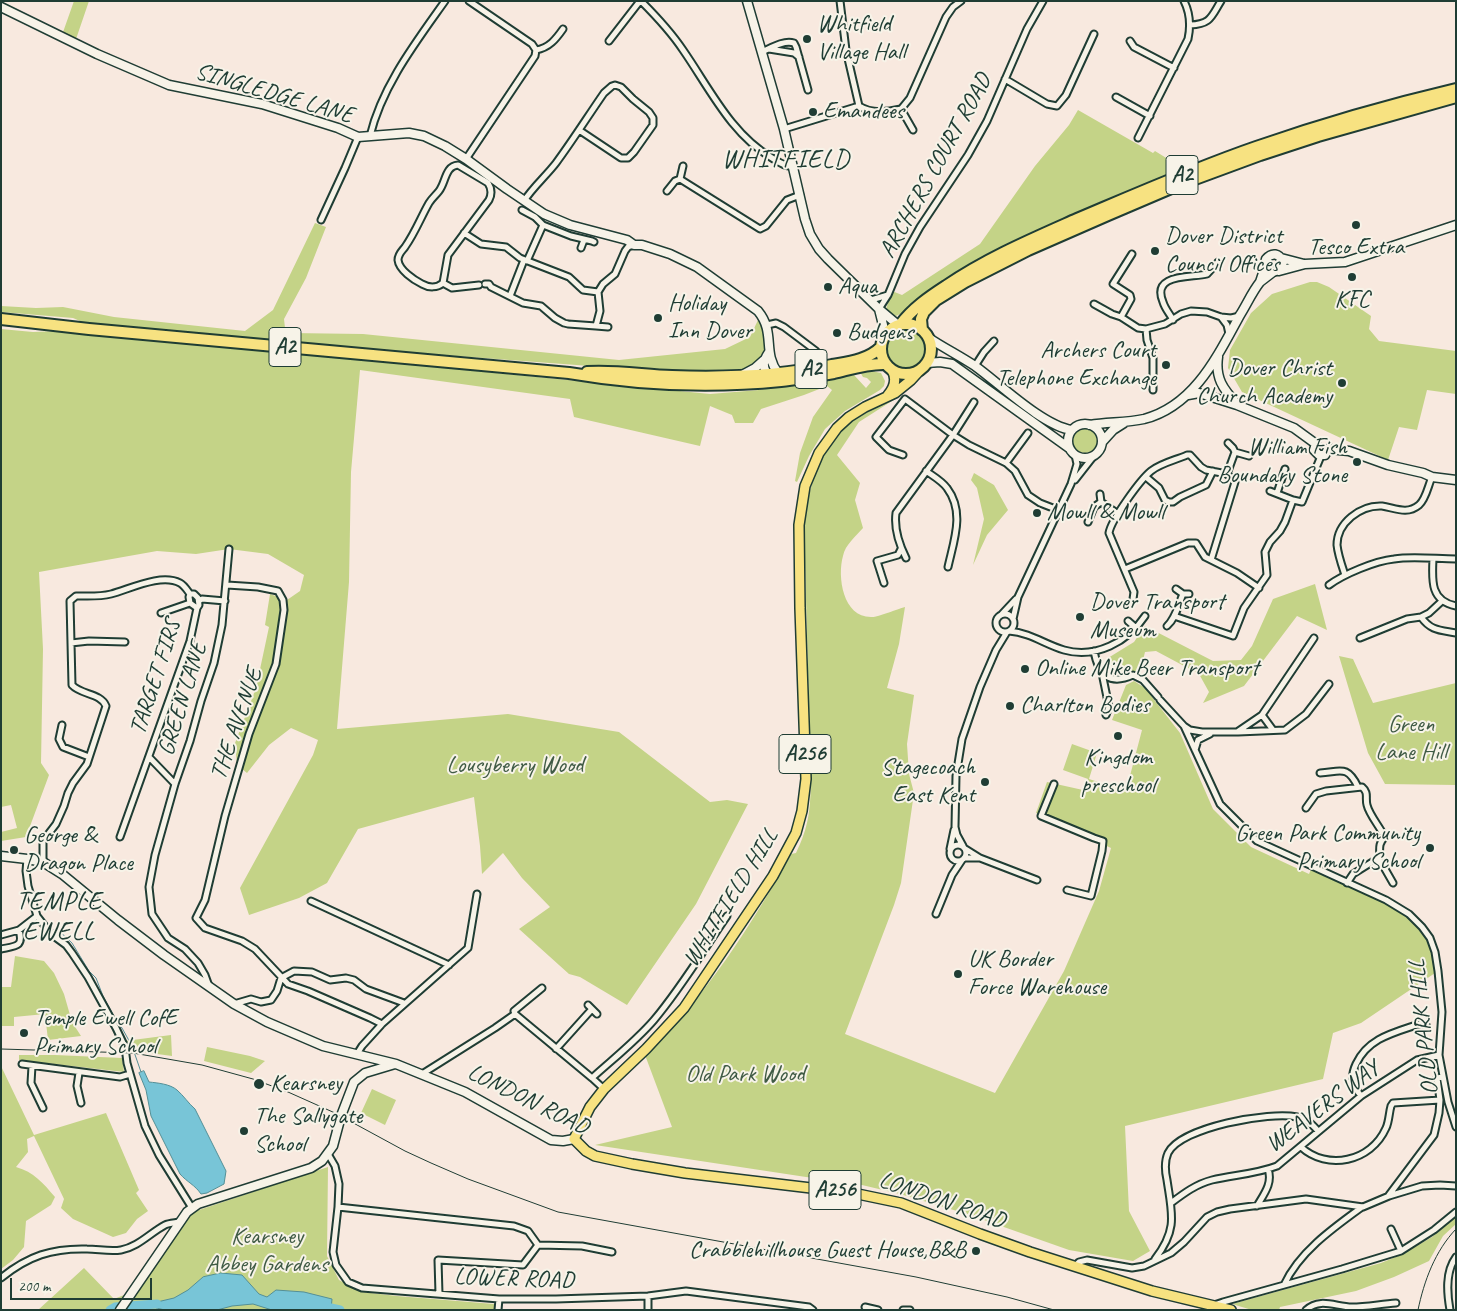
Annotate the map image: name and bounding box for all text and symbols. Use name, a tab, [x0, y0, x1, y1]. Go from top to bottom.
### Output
place label: Whitfield Village Hall	[817, 11, 905, 67]
marker: Whitfield Village Hall	[801, 33, 813, 45]
street label: SINGLEDGE LANE	[192, 58, 356, 130]
street label: ARCHERS COURT ROAD	[873, 69, 999, 263]
place label: Emandees	[823, 98, 904, 126]
marker: Emandees	[807, 106, 819, 118]
district label: WHITFIELD	[721, 144, 851, 176]
road number: A2	[1166, 156, 1198, 194]
marker: Tesco Extra	[1350, 219, 1362, 231]
place label: Dover District Council Offices	[1165, 223, 1282, 279]
place label: Tesco Extra	[1308, 234, 1404, 262]
marker: Dover District Council Offices	[1149, 245, 1161, 257]
marker: KFC	[1346, 271, 1358, 283]
place label: Aqua	[838, 273, 877, 301]
marker: Aqua	[822, 281, 834, 293]
place label: KFC	[1335, 286, 1369, 314]
place label: Holiday Inn Dover	[668, 290, 752, 346]
marker: Holiday Inn Dover	[652, 312, 664, 324]
place label: Budgens	[847, 319, 913, 347]
marker: Budgens	[831, 327, 843, 339]
road number: A2	[269, 328, 301, 367]
place label: Archers Court Telephone Exchange	[996, 337, 1156, 393]
road number: A2	[795, 349, 827, 388]
place label: Dover Christ Church Academy	[1196, 355, 1332, 411]
marker: Archers Court Telephone Exchange	[1160, 359, 1172, 371]
marker: Dover Christ Church Academy	[1336, 377, 1348, 389]
place label: William Fish Boundary Stone	[1217, 434, 1347, 490]
marker: William Fish Boundary Stone	[1351, 456, 1363, 468]
place label: Mowll & Mowll	[1047, 499, 1164, 527]
marker: Mowll & Mowll	[1031, 507, 1043, 519]
place label: Dover Transport Museum	[1090, 589, 1224, 645]
marker: Dover Transport Museum	[1074, 611, 1086, 623]
street label: TARGET FIRS	[124, 616, 188, 738]
street label: GREEN LANE	[152, 639, 214, 759]
place label: Online Mike Beer Transport	[1035, 655, 1259, 683]
marker: Online Mike Beer Transport	[1019, 663, 1031, 675]
street label: THE AVENUE	[204, 664, 270, 784]
place label: Charlton Bodies	[1020, 692, 1150, 720]
marker: Charlton Bodies	[1004, 700, 1016, 712]
park label: Green Lane Hill	[1375, 711, 1447, 767]
marker: Kingdom preschool	[1112, 730, 1124, 742]
road number: A256	[779, 734, 831, 774]
place label: Kingdom preschool	[1081, 744, 1155, 800]
park label: Lousyberry Wood	[446, 752, 584, 780]
place label: Stagecoach East Kent	[881, 754, 975, 810]
marker: Stagecoach East Kent	[979, 776, 991, 788]
place label: Green Park Community Primary School	[1235, 820, 1420, 876]
place label: George & Dragon Place	[24, 822, 133, 878]
street label: WHITFIELD HILL	[677, 824, 785, 972]
marker: Green Park Community Primary School	[1424, 842, 1436, 854]
marker: George & Dragon Place	[8, 844, 20, 856]
district label: TEMPLE EWELL	[15, 886, 103, 948]
place label: UK Border Force Warehouse	[968, 946, 1106, 1002]
street label: OLD PARK HILL	[1403, 958, 1445, 1096]
marker: UK Border Force Warehouse	[952, 968, 964, 980]
place label: Temple Ewell CofE Primary School	[34, 1005, 177, 1061]
marker: Temple Ewell CofE Primary School	[18, 1027, 30, 1039]
street label: WEAVERS WAY	[1261, 1055, 1385, 1159]
street label: LONDON ROAD	[463, 1058, 593, 1142]
park label: Old Park Wood	[685, 1061, 805, 1089]
place label: Kearsney	[270, 1070, 342, 1098]
marker: Kearsney	[252, 1077, 266, 1091]
place label: The Sallygate School	[254, 1103, 362, 1159]
marker: The Sallygate School	[238, 1125, 250, 1137]
street label: LONDON ROAD	[875, 1166, 1009, 1236]
road number: A256	[809, 1170, 861, 1210]
park label: Kearsney Abbey Gardens	[206, 1223, 328, 1279]
place label: Crabblehillhouse Guest House,B&B	[689, 1237, 966, 1265]
marker: Crabblehillhouse Guest House,B&B	[970, 1245, 982, 1257]
street label: LOWER ROAD	[454, 1263, 574, 1295]
scale bar	[12, 1268, 155, 1300]
text: 200 m	[18, 1277, 50, 1296]

